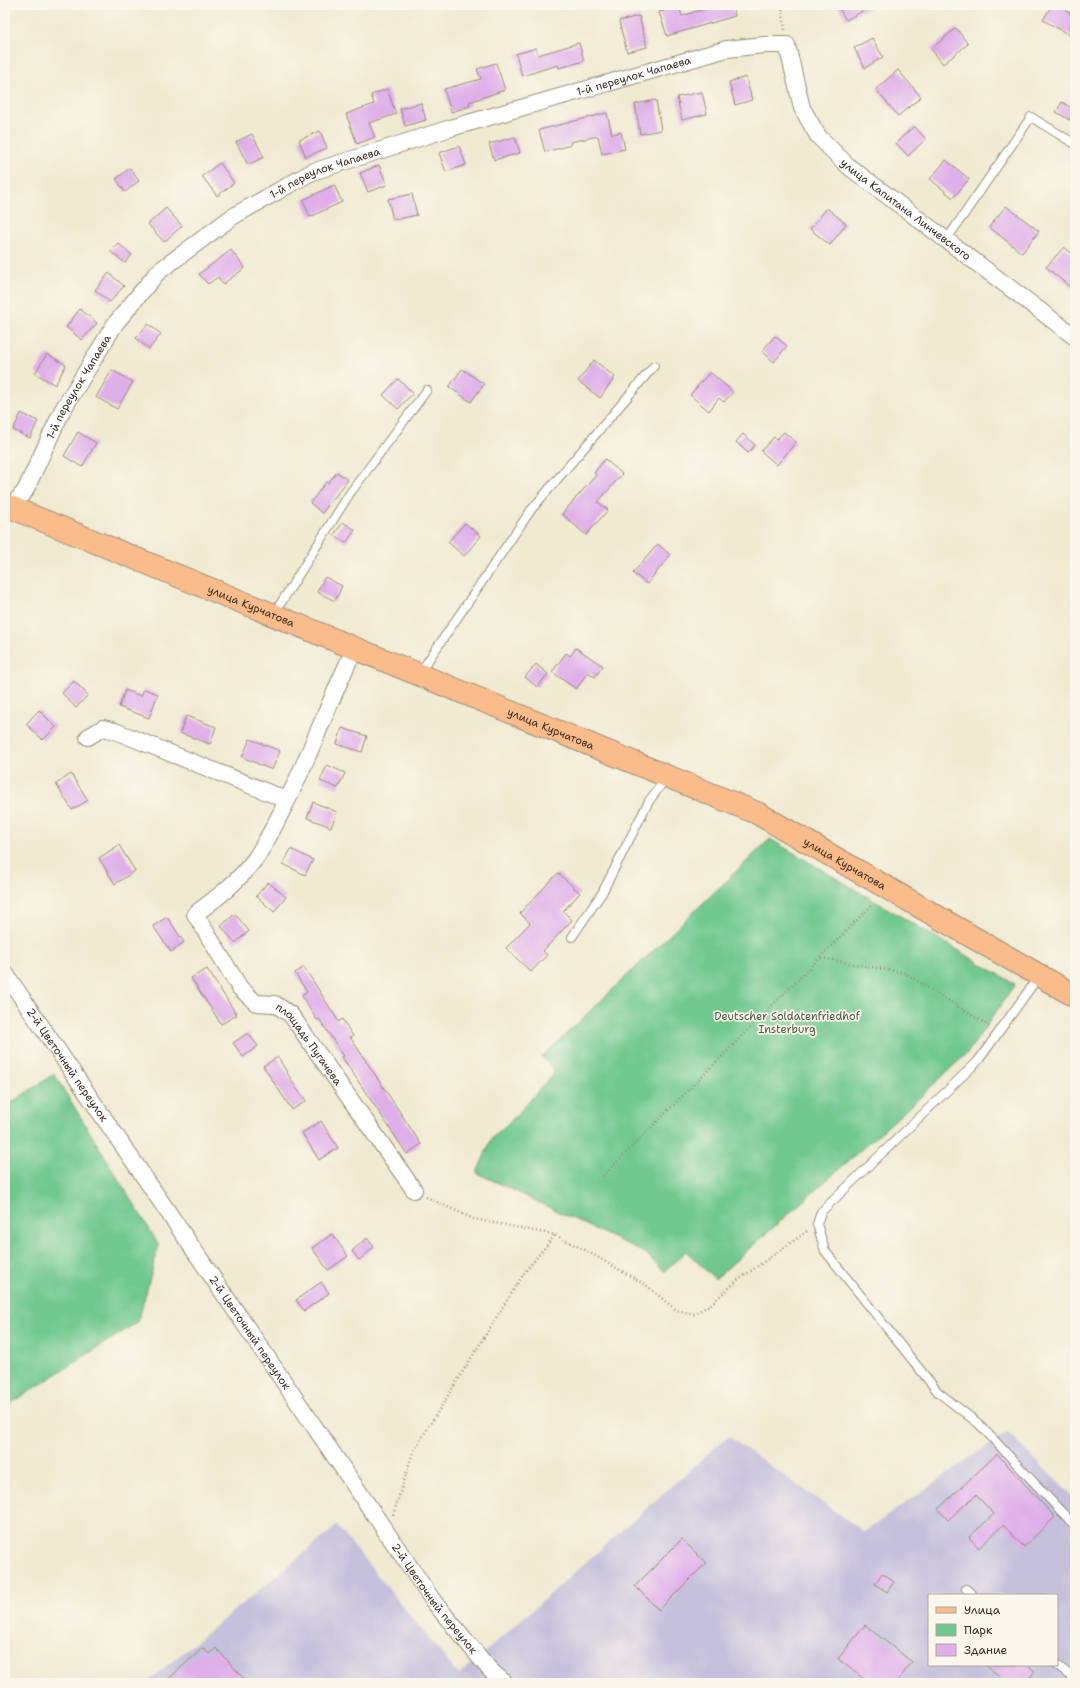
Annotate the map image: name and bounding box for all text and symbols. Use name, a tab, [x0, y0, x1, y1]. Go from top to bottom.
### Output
street label: 1-й переулок Чапаева	[575, 52, 693, 99]
street label: 1-й переулок Чапаева	[267, 143, 382, 202]
street label: улица Капитана Линчевского	[837, 155, 974, 264]
street label: 1-й переулок Чапаева	[43, 332, 114, 442]
street label: улица Курчатова	[205, 581, 297, 630]
street label: улица Курчатова	[505, 704, 597, 753]
street label: улица Курчатова	[801, 834, 889, 893]
street label: площадь Пугачева	[273, 999, 346, 1088]
street label: 2-й Цветочный переулок	[23, 1005, 112, 1125]
park label: Deutscher Soldatenfriedhof Insterburg	[714, 1009, 861, 1037]
street label: 2-й Цветочный переулок	[206, 1272, 294, 1392]
street label: 2-й Цветочный переулок	[388, 1540, 481, 1657]
legend	[928, 1594, 1058, 1666]
text: Улица	[964, 1602, 1001, 1618]
text: Парк	[964, 1622, 993, 1638]
text: Здание	[964, 1642, 1008, 1658]

